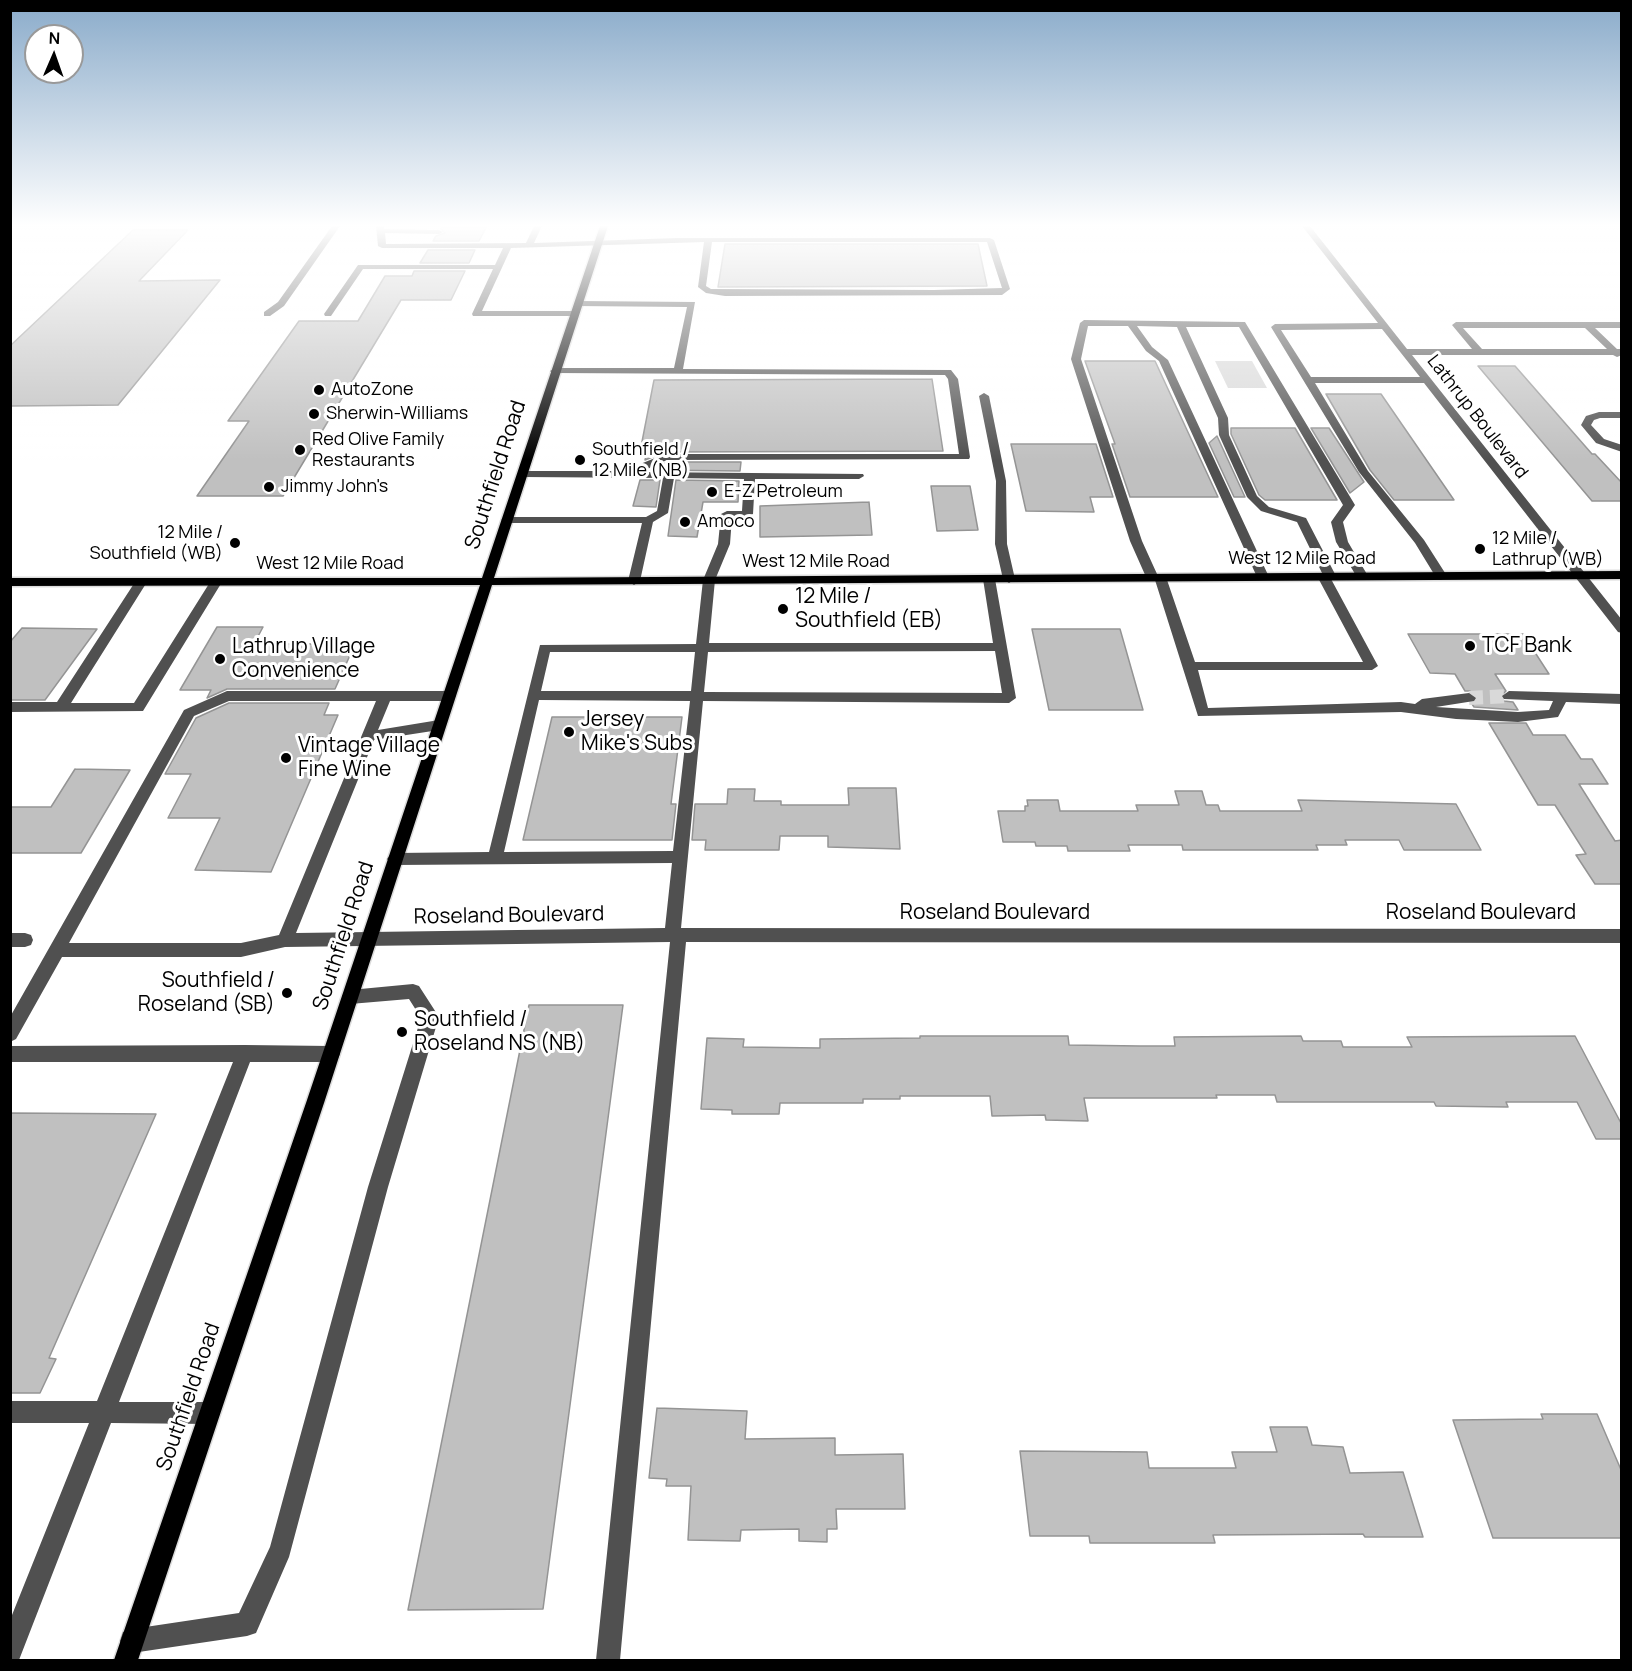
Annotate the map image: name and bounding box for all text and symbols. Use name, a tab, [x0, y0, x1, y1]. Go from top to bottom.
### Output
north arrow	[24, 24, 84, 84]
text: N	[48, 27, 61, 49]
street label: Lathrup Boulevard	[1422, 351, 1532, 483]
place label: AutoZone	[331, 379, 413, 401]
marker: AutoZone	[312, 383, 326, 397]
street label: Southfield Road	[460, 397, 532, 553]
place label: Sherwin-Williams	[326, 403, 468, 425]
marker: Sherwin-Williams	[307, 407, 321, 421]
place label: Red Olive Family Restaurants	[312, 429, 444, 472]
place label: Southfield / 12 Mile (NB)	[592, 439, 689, 482]
marker: Red Olive Family Restaurants	[293, 443, 307, 457]
marker: Southfield / 12 Mile (NB)	[573, 453, 587, 467]
place label: Jimmy John's	[281, 476, 388, 498]
marker: Jimmy John's	[262, 480, 276, 494]
place label: E-Z Petroleum	[724, 481, 843, 503]
marker: E-Z Petroleum	[705, 485, 719, 499]
place label: Amoco	[697, 511, 755, 533]
marker: Amoco	[678, 515, 692, 529]
place label: 12 Mile / Southfield (WB)	[90, 522, 223, 564]
place label: 12 Mile / Lathrup (WB)	[1492, 528, 1604, 570]
marker: 12 Mile / Southfield (WB)	[228, 536, 242, 550]
marker: 12 Mile / Lathrup (WB)	[1473, 542, 1487, 556]
street label: West 12 Mile Road	[1228, 548, 1376, 570]
street label: West 12 Mile Road	[742, 551, 890, 573]
street label: West 12 Mile Road	[256, 553, 404, 575]
place label: 12 Mile / Southfield (EB)	[795, 584, 943, 634]
marker: 12 Mile / Southfield (EB)	[776, 602, 790, 616]
place label: TCF Bank	[1482, 633, 1572, 659]
place label: Lathrup Village Convenience	[232, 634, 375, 684]
marker: TCF Bank	[1463, 639, 1477, 653]
marker: Lathrup Village Convenience	[213, 652, 227, 666]
place label: Jersey Mike's Subs	[581, 707, 693, 757]
marker: Jersey Mike's Subs	[562, 725, 576, 739]
place label: Vintage Village Fine Wine	[298, 733, 440, 783]
marker: Vintage Village Fine Wine	[279, 751, 293, 765]
street label: Southfield Road	[308, 858, 380, 1014]
street label: Roseland Boulevard	[900, 900, 1090, 926]
street label: Roseland Boulevard	[1386, 900, 1576, 926]
street label: Roseland Boulevard	[414, 902, 604, 930]
place label: Southfield / Roseland (SB)	[138, 968, 275, 1018]
marker: Southfield / Roseland (SB)	[280, 986, 294, 1000]
place label: Southfield / Roseland NS (NB)	[414, 1007, 585, 1057]
marker: Southfield / Roseland NS (NB)	[395, 1025, 409, 1039]
street label: Southfield Road	[152, 1320, 226, 1474]

